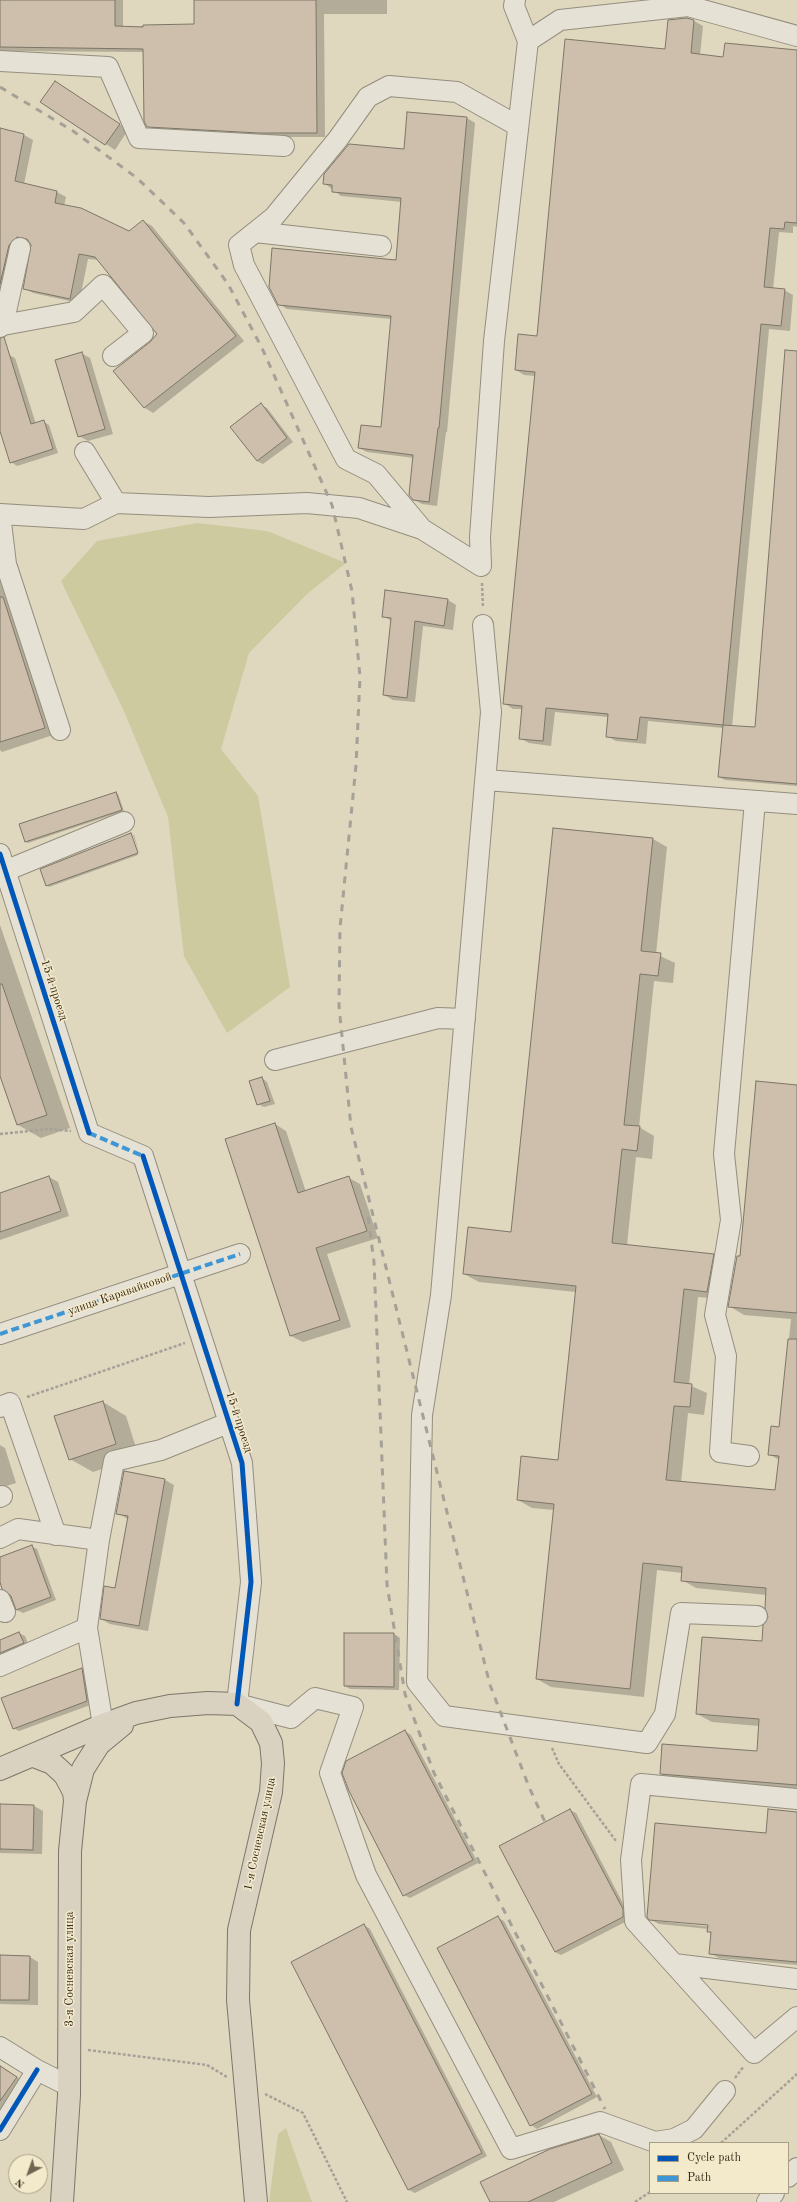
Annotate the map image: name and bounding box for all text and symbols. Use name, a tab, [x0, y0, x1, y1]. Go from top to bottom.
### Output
street label: 15-й проезд	[37, 958, 71, 1022]
street label: улица Каравайковой	[66, 1269, 174, 1319]
street label: 15-й проезд	[222, 1390, 256, 1454]
street label: 1-я Сосневская улица	[241, 1776, 279, 1892]
street label: 3-я Сосневская улица	[63, 1911, 77, 2027]
legend	[649, 2142, 789, 2194]
text: Cycle path	[687, 2152, 741, 2164]
north arrow	[8, 2154, 48, 2194]
text: Path	[687, 2172, 711, 2184]
text: N	[14, 2176, 27, 2190]

